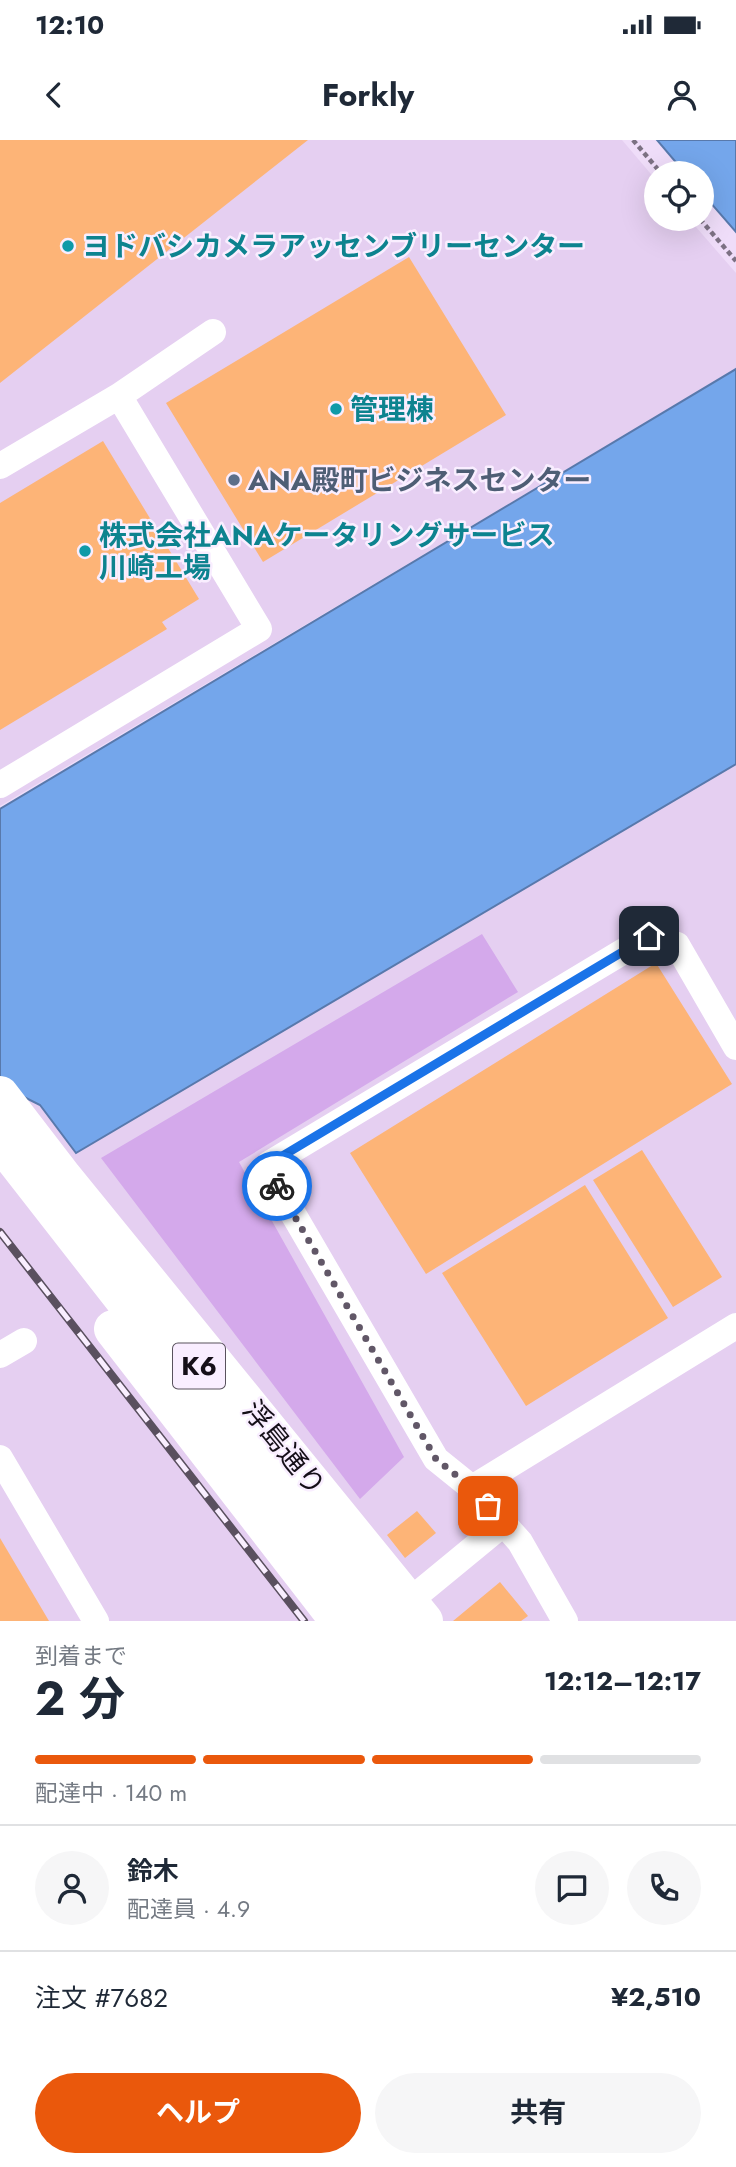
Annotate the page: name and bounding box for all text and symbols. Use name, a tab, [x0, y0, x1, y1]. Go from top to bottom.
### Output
text: 12:10	[35, 6, 104, 44]
text: Forkly	[322, 72, 414, 118]
icon: back	[35, 76, 73, 114]
icon: person	[663, 76, 701, 114]
map controls	[644, 161, 714, 231]
button: locate	[644, 161, 714, 231]
place label: ヨドバシカメラアッセンブリーセンター	[82, 226, 585, 267]
marker: ヨドバシカメラアッセンブリーセンター	[60, 238, 76, 254]
place label: 管理棟	[350, 389, 434, 430]
marker: 管理棟	[328, 401, 344, 417]
place label: ANA殿町ビジネスセンター	[247, 460, 591, 501]
marker: ANA殿町ビジネスセンター	[226, 472, 242, 488]
place label: 株式会社ANAケータリングサービス 川崎工場	[99, 515, 554, 588]
marker: 株式会社ANAケータリングサービス 川崎工場	[77, 543, 93, 559]
pin	[619, 906, 679, 966]
icon: home	[630, 917, 668, 955]
courier	[242, 1151, 312, 1221]
icon: bike	[258, 1167, 296, 1205]
road number: K6	[173, 1344, 225, 1388]
street label: 浮島通り	[233, 1392, 335, 1504]
pin	[458, 1476, 518, 1536]
icon: bag	[469, 1487, 507, 1525]
text: 到着まで	[35, 1639, 127, 1673]
text: 12:12–12:17	[544, 1662, 701, 1700]
text: 2 分	[35, 1666, 125, 1732]
text: 配達中 · 140 m	[35, 1776, 187, 1810]
button: person	[35, 1851, 109, 1925]
button: chat	[535, 1851, 609, 1925]
button: phone	[627, 1851, 701, 1925]
text: 鈴木	[127, 1852, 179, 1890]
text: 配達員 · 4.9	[127, 1892, 250, 1926]
text: ¥2,510	[611, 1978, 701, 2016]
text: 注文 #7682	[35, 1979, 168, 2017]
button: ヘルプ	[35, 2073, 361, 2153]
button: 共有	[375, 2073, 701, 2153]

